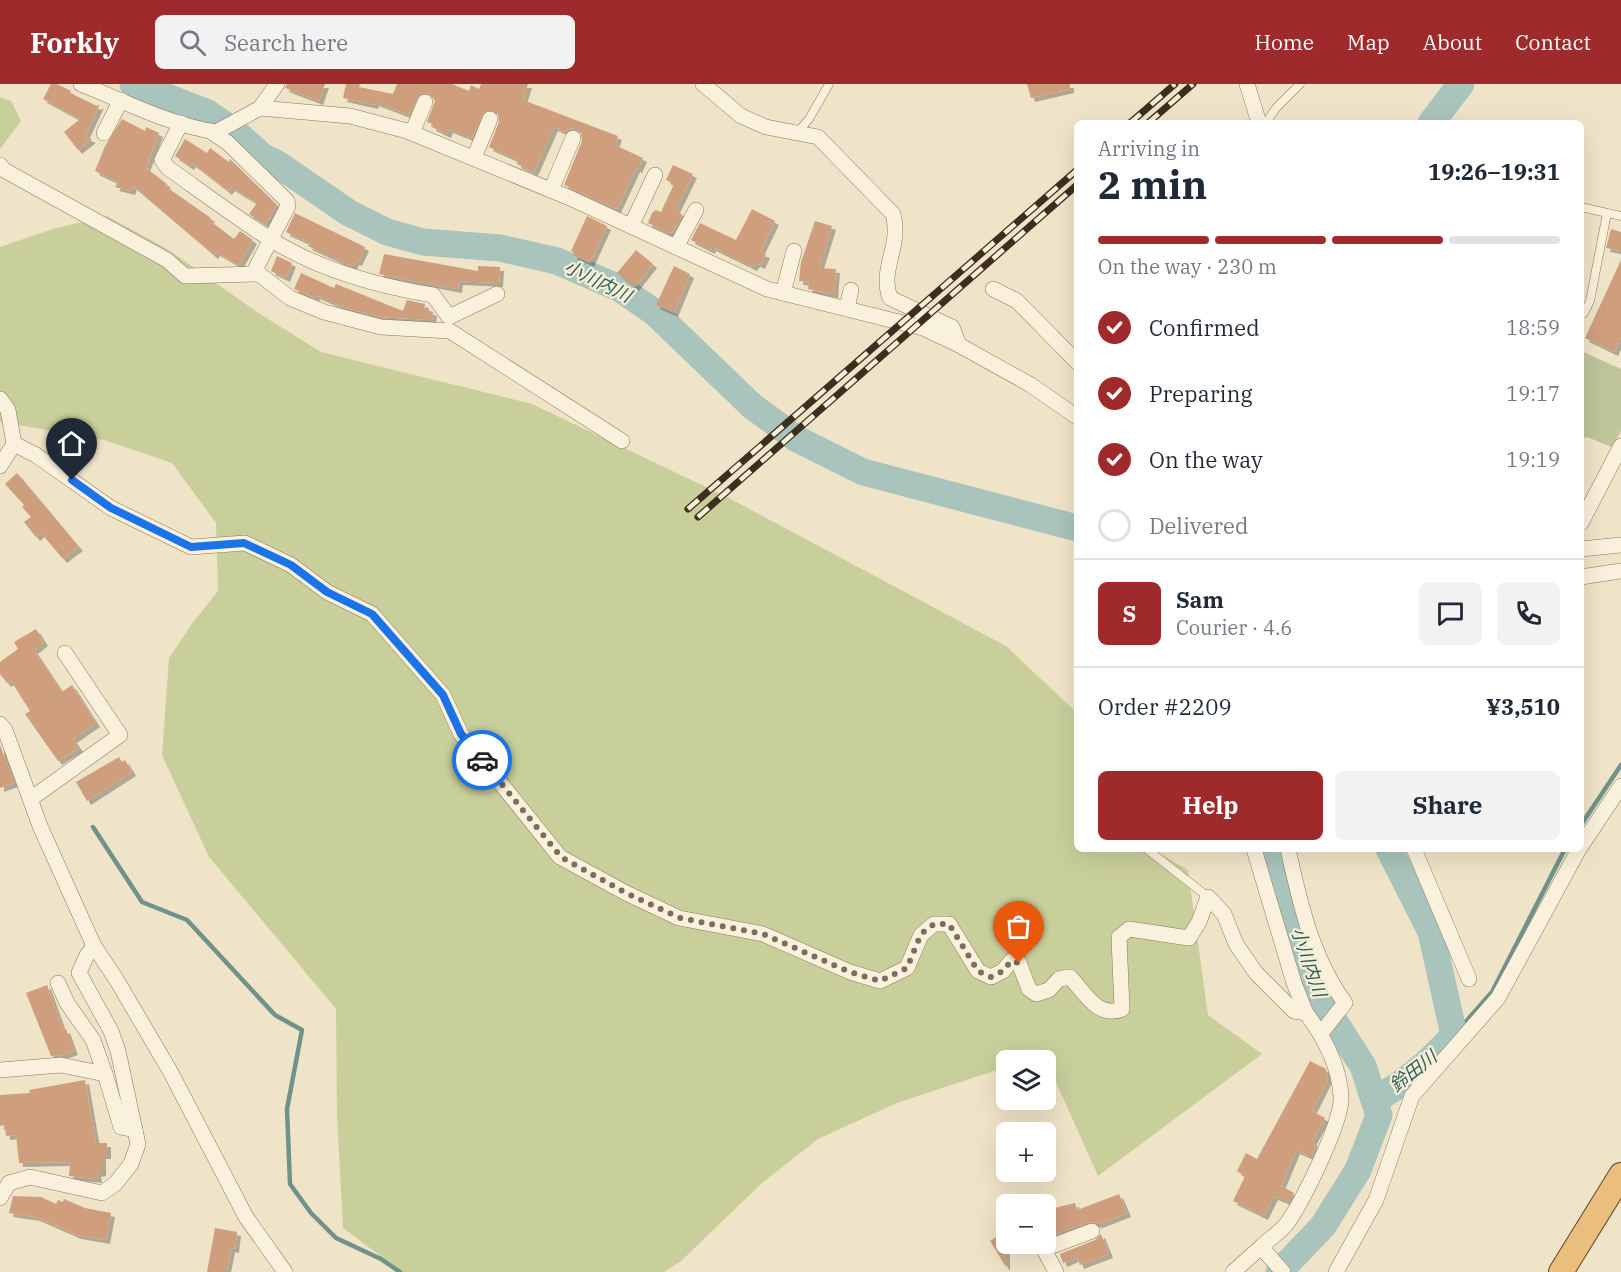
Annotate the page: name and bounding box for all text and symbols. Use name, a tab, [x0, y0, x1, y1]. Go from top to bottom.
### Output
search box	[155, 15, 575, 69]
text: Forkly	[30, 24, 119, 61]
icon: search	[176, 26, 209, 59]
text: Search here	[224, 28, 348, 57]
text: Home	[1254, 28, 1314, 56]
text: Map	[1347, 28, 1390, 56]
text: About	[1423, 28, 1482, 56]
text: Contact	[1515, 28, 1591, 56]
text: Arriving in	[1098, 135, 1200, 162]
text: 19:26–19:31	[1428, 157, 1560, 186]
text: 2 min	[1098, 159, 1207, 210]
text: On the way · 230 m	[1098, 253, 1277, 280]
water label: 小川内川	[561, 255, 637, 308]
icon: check	[1098, 311, 1131, 344]
text: Confirmed	[1149, 313, 1260, 342]
text: 18:59	[1506, 314, 1560, 341]
icon: check	[1098, 377, 1131, 410]
text: Preparing	[1149, 379, 1253, 408]
text: 19:17	[1506, 380, 1560, 407]
pin	[46, 418, 97, 480]
icon: home	[55, 427, 88, 460]
icon: check	[1098, 443, 1131, 476]
text: On the way	[1149, 445, 1263, 474]
text: 19:19	[1506, 446, 1560, 473]
text: Delivered	[1149, 511, 1248, 540]
button: chat	[1419, 582, 1482, 645]
button: phone	[1497, 582, 1560, 645]
text: Sam	[1176, 585, 1224, 614]
text: S	[1123, 599, 1136, 628]
text: Courier · 4.6	[1176, 614, 1292, 641]
text: Order #2209	[1098, 692, 1232, 721]
text: ¥3,510	[1486, 692, 1560, 721]
courier	[452, 730, 512, 790]
icon: car	[466, 744, 499, 777]
button: Help	[1098, 771, 1323, 840]
button: Share	[1335, 771, 1560, 840]
pin	[993, 901, 1044, 963]
icon: bag	[1002, 910, 1035, 943]
water label: 小川内川	[1286, 924, 1332, 1002]
water label: 鈴田川	[1385, 1044, 1443, 1097]
map controls	[996, 1050, 1056, 1254]
button: layers	[996, 1050, 1056, 1110]
button: +	[996, 1122, 1056, 1182]
button: −	[996, 1194, 1056, 1254]

